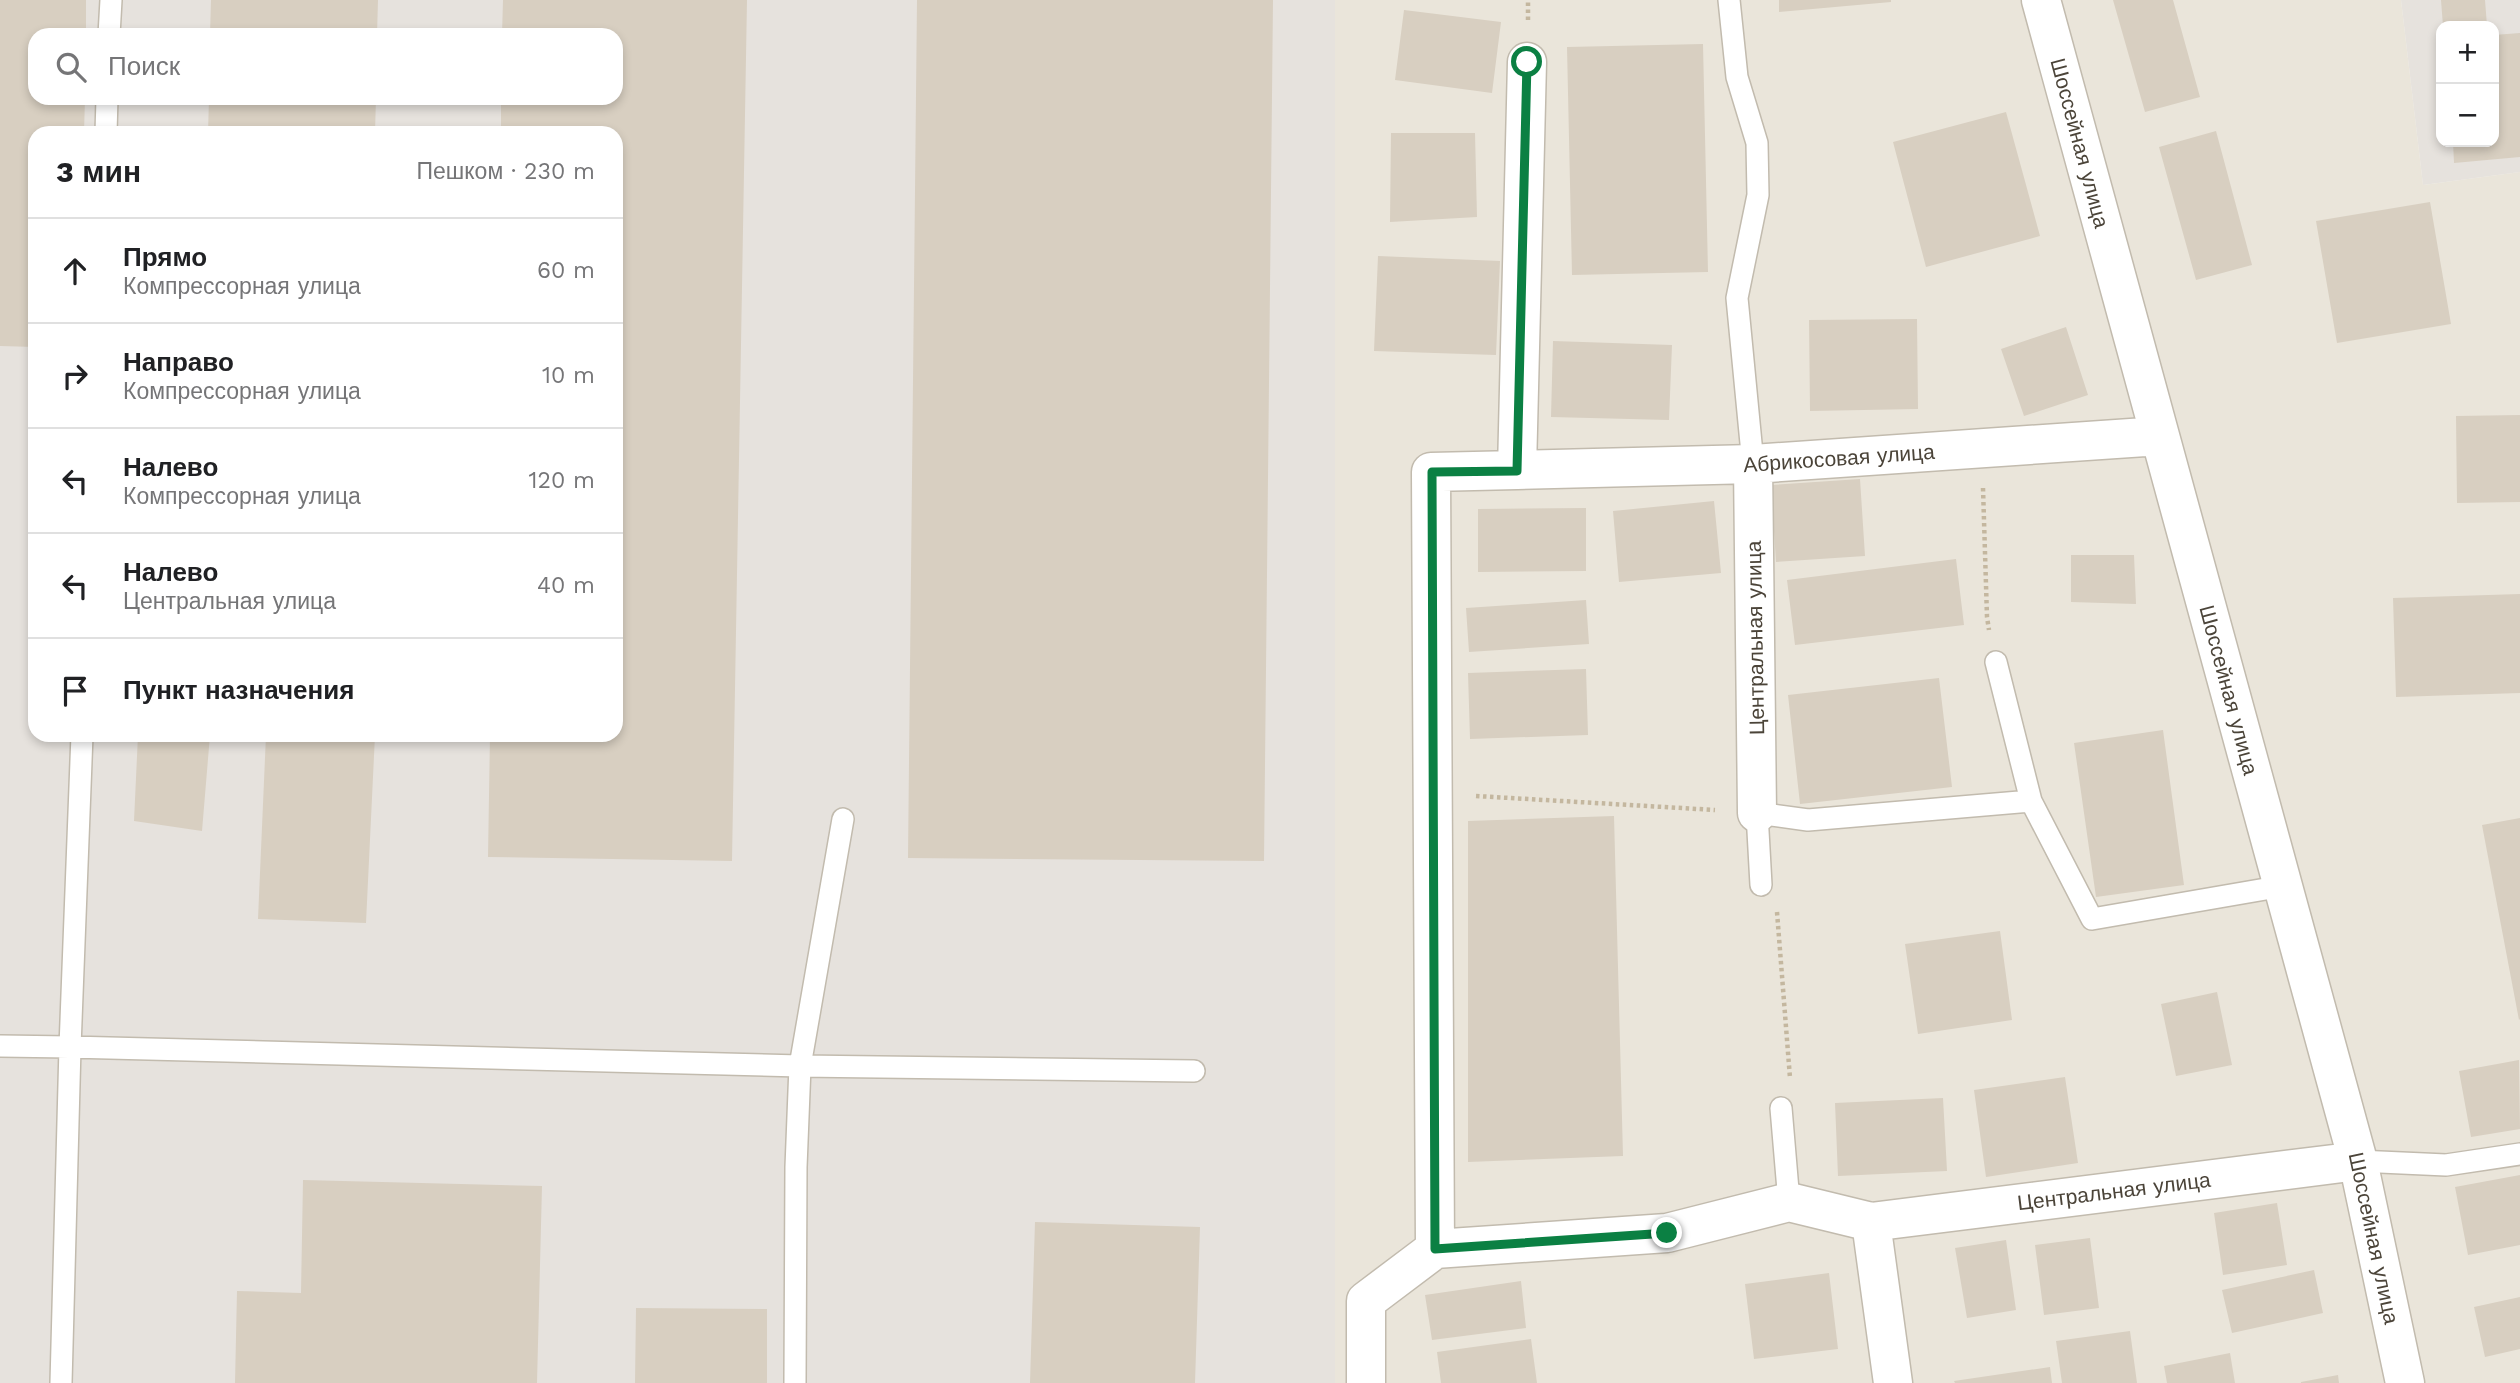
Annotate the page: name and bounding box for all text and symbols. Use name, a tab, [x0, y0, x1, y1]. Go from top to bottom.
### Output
map controls	[2436, 21, 2499, 147]
button: +	[2436, 21, 2499, 84]
search box	[28, 28, 623, 105]
route start	[1511, 46, 1542, 77]
icon: search	[52, 48, 90, 86]
text: Поиск	[108, 51, 180, 81]
street label: Шоссейная улица	[2045, 55, 2115, 231]
button: −	[2436, 84, 2499, 147]
text: 3 мин	[56, 154, 141, 189]
text: Пешком · 230 m	[417, 158, 595, 185]
text: Прямо	[123, 242, 207, 272]
icon: ahead	[56, 252, 94, 290]
text: 60 m	[537, 257, 595, 284]
text: Компрессорная улица	[123, 273, 361, 300]
text: Направо	[123, 347, 234, 377]
icon: right	[56, 357, 94, 395]
text: 10 m	[542, 362, 595, 389]
text: Компрессорная улица	[123, 378, 361, 405]
street label: Абрикосовая улица	[1742, 439, 1936, 477]
text: Налево	[123, 452, 218, 482]
icon: left	[56, 462, 94, 500]
text: 120 m	[529, 467, 595, 494]
text: Компрессорная улица	[123, 483, 361, 510]
street label: Центральная улица	[1741, 540, 1769, 735]
text: Налево	[123, 557, 218, 587]
icon: left	[56, 567, 94, 605]
text: 40 m	[537, 572, 595, 599]
text: Центральная улица	[123, 588, 336, 615]
street label: Шоссейная улица	[2194, 602, 2264, 778]
icon: arrive	[56, 672, 94, 710]
text: Пункт назначения	[123, 675, 354, 705]
street label: Шоссейная улица	[2344, 1150, 2404, 1326]
street label: Центральная улица	[2016, 1167, 2212, 1215]
route end	[1651, 1217, 1682, 1248]

